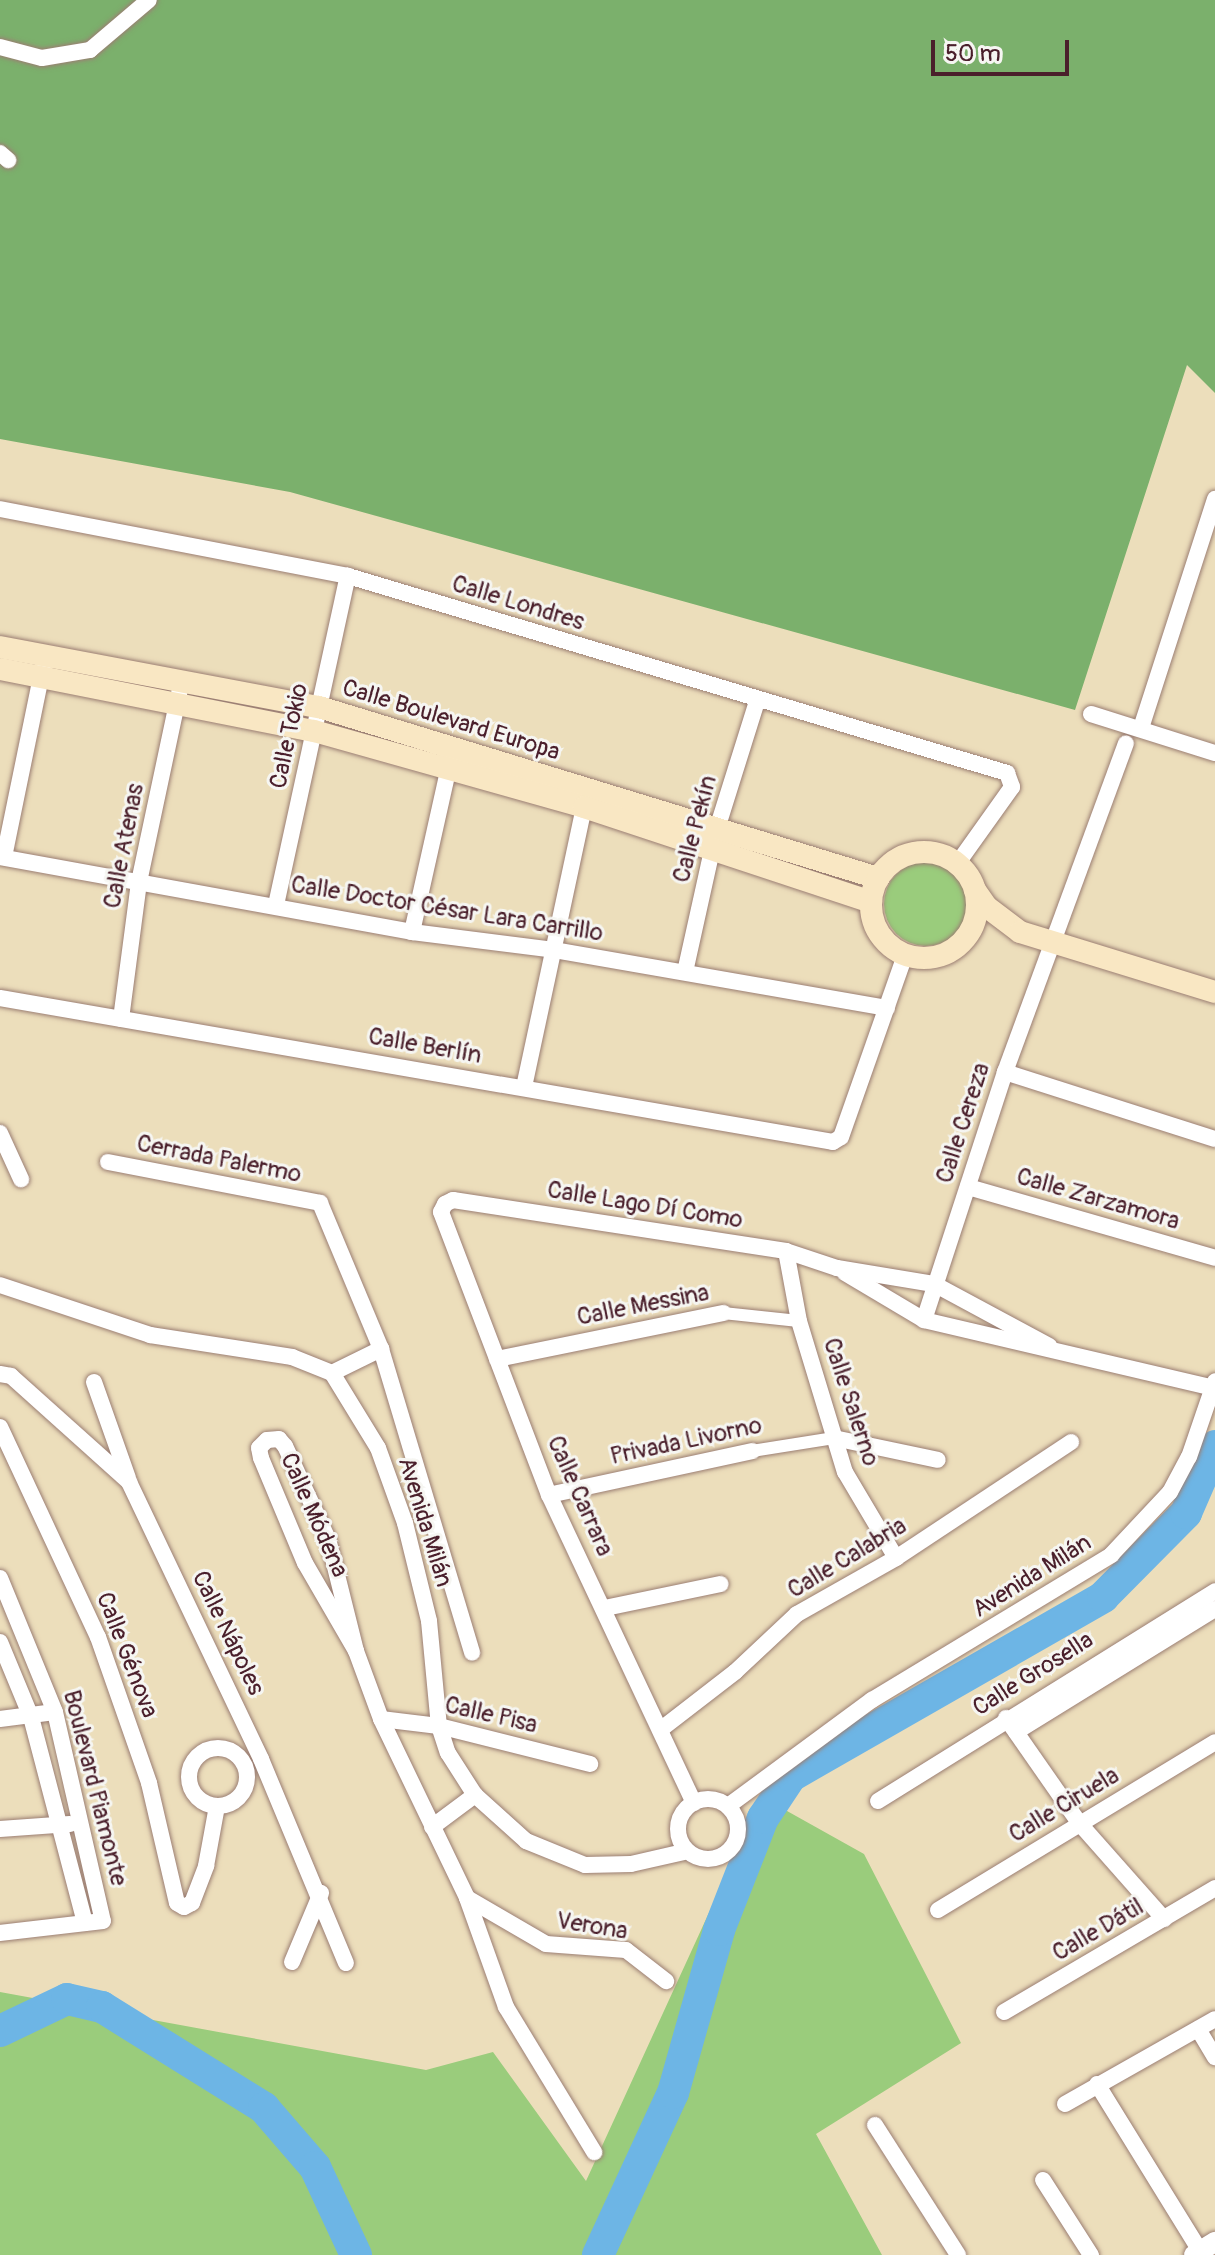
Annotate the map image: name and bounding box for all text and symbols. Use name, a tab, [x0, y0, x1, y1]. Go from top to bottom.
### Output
scale bar	[935, 24, 1073, 74]
text: 50 m	[945, 39, 1001, 68]
street label: Calle Londres	[448, 569, 588, 637]
street label: Calle Boulevard Europa	[339, 673, 563, 767]
street label: Calle Tokio	[264, 681, 314, 791]
street label: Calle Pekín	[667, 772, 723, 886]
street label: Calle Atenas	[98, 781, 150, 911]
street label: Calle Doctor César Lara Carrillo	[289, 870, 605, 948]
street label: Calle Berlín	[366, 1022, 484, 1070]
street label: Calle Cereza	[930, 1059, 996, 1187]
street label: Cerrada Palermo	[134, 1129, 304, 1189]
street label: Calle Zarzamora	[1013, 1162, 1183, 1236]
street label: Calle Lago Dí Como	[545, 1175, 745, 1235]
street label: Calle Messina	[575, 1278, 711, 1332]
street label: Calle Salerno	[817, 1334, 885, 1470]
street label: Privada Livorno	[608, 1411, 764, 1471]
street label: Calle Carrara	[541, 1431, 619, 1561]
street label: Calle Módena	[274, 1448, 354, 1582]
street label: Avenida Milán	[392, 1454, 458, 1590]
street label: Calle Calabria	[783, 1511, 911, 1605]
street label: Avenida Milán	[967, 1528, 1097, 1624]
street label: Calle Nápoles	[186, 1566, 270, 1700]
street label: Calle Génova	[90, 1588, 164, 1722]
street label: Calle Grosella	[968, 1626, 1098, 1722]
street label: Boulevard Piamonte	[57, 1687, 133, 1889]
street label: Calle Pisa	[442, 1690, 540, 1740]
street label: Calle Ciruela	[1004, 1761, 1124, 1849]
street label: Calle Dátil	[1047, 1892, 1149, 1968]
street label: Verona	[554, 1906, 630, 1946]

